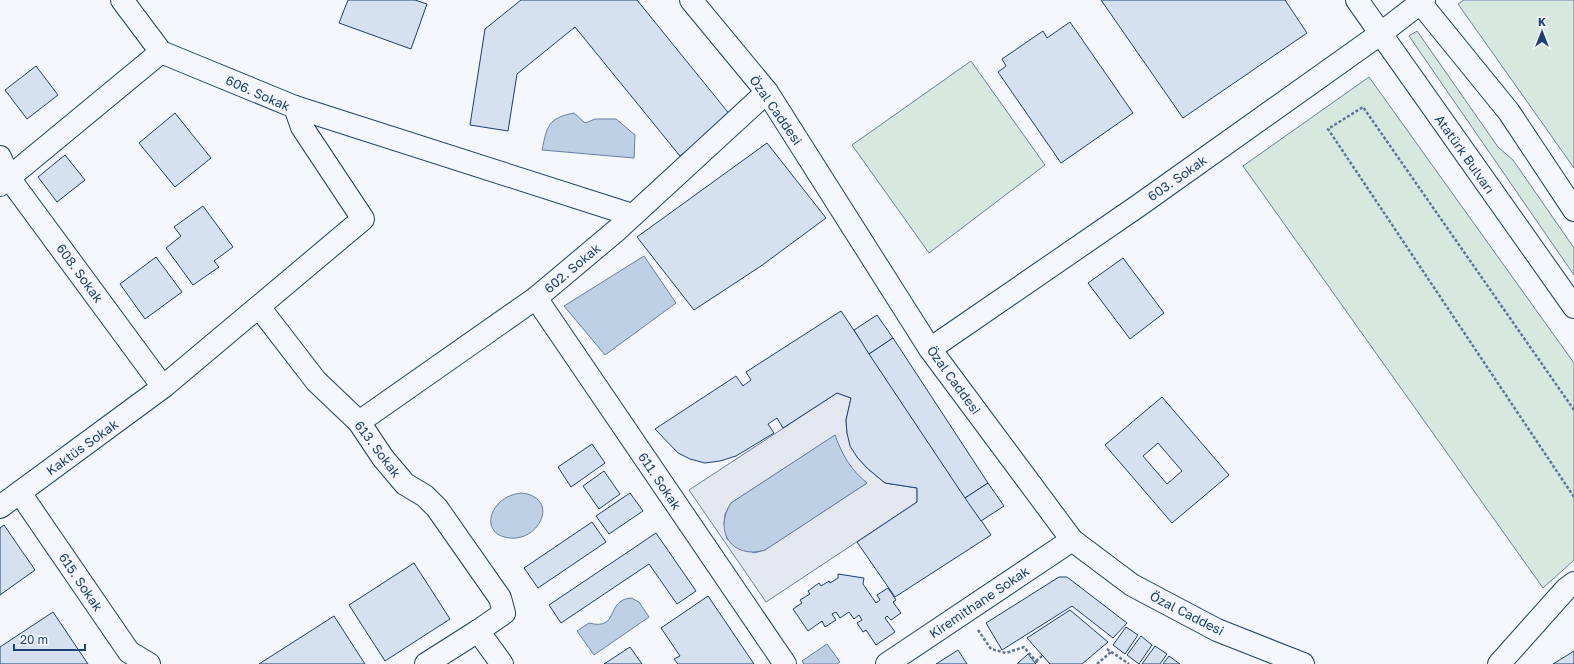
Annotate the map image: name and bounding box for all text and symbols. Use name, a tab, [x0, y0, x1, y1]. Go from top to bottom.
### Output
north arrow	[1522, 12, 1562, 52]
text: K	[1538, 15, 1546, 28]
street label: 606. Sokak	[223, 72, 293, 115]
street label: Özal Caddesi	[746, 72, 806, 148]
street label: Atatürk Bulvarı	[1432, 111, 1498, 197]
street label: 603. Sokak	[1144, 151, 1210, 204]
street label: 602. Sokak	[541, 239, 604, 296]
street label: 608. Sokak	[53, 240, 107, 306]
street label: Özal Caddesi	[924, 343, 984, 417]
street label: Kaktüs Sokak	[43, 415, 122, 478]
street label: 613. Sokak	[351, 417, 405, 481]
street label: 611. Sokak	[635, 449, 685, 513]
street label: 615. Sokak	[56, 550, 107, 615]
street label: Kiremithane Sokak	[926, 562, 1033, 641]
street label: Özal Caddesi	[1147, 587, 1227, 639]
scale bar	[14, 626, 85, 652]
text: 20 m	[20, 632, 48, 647]

